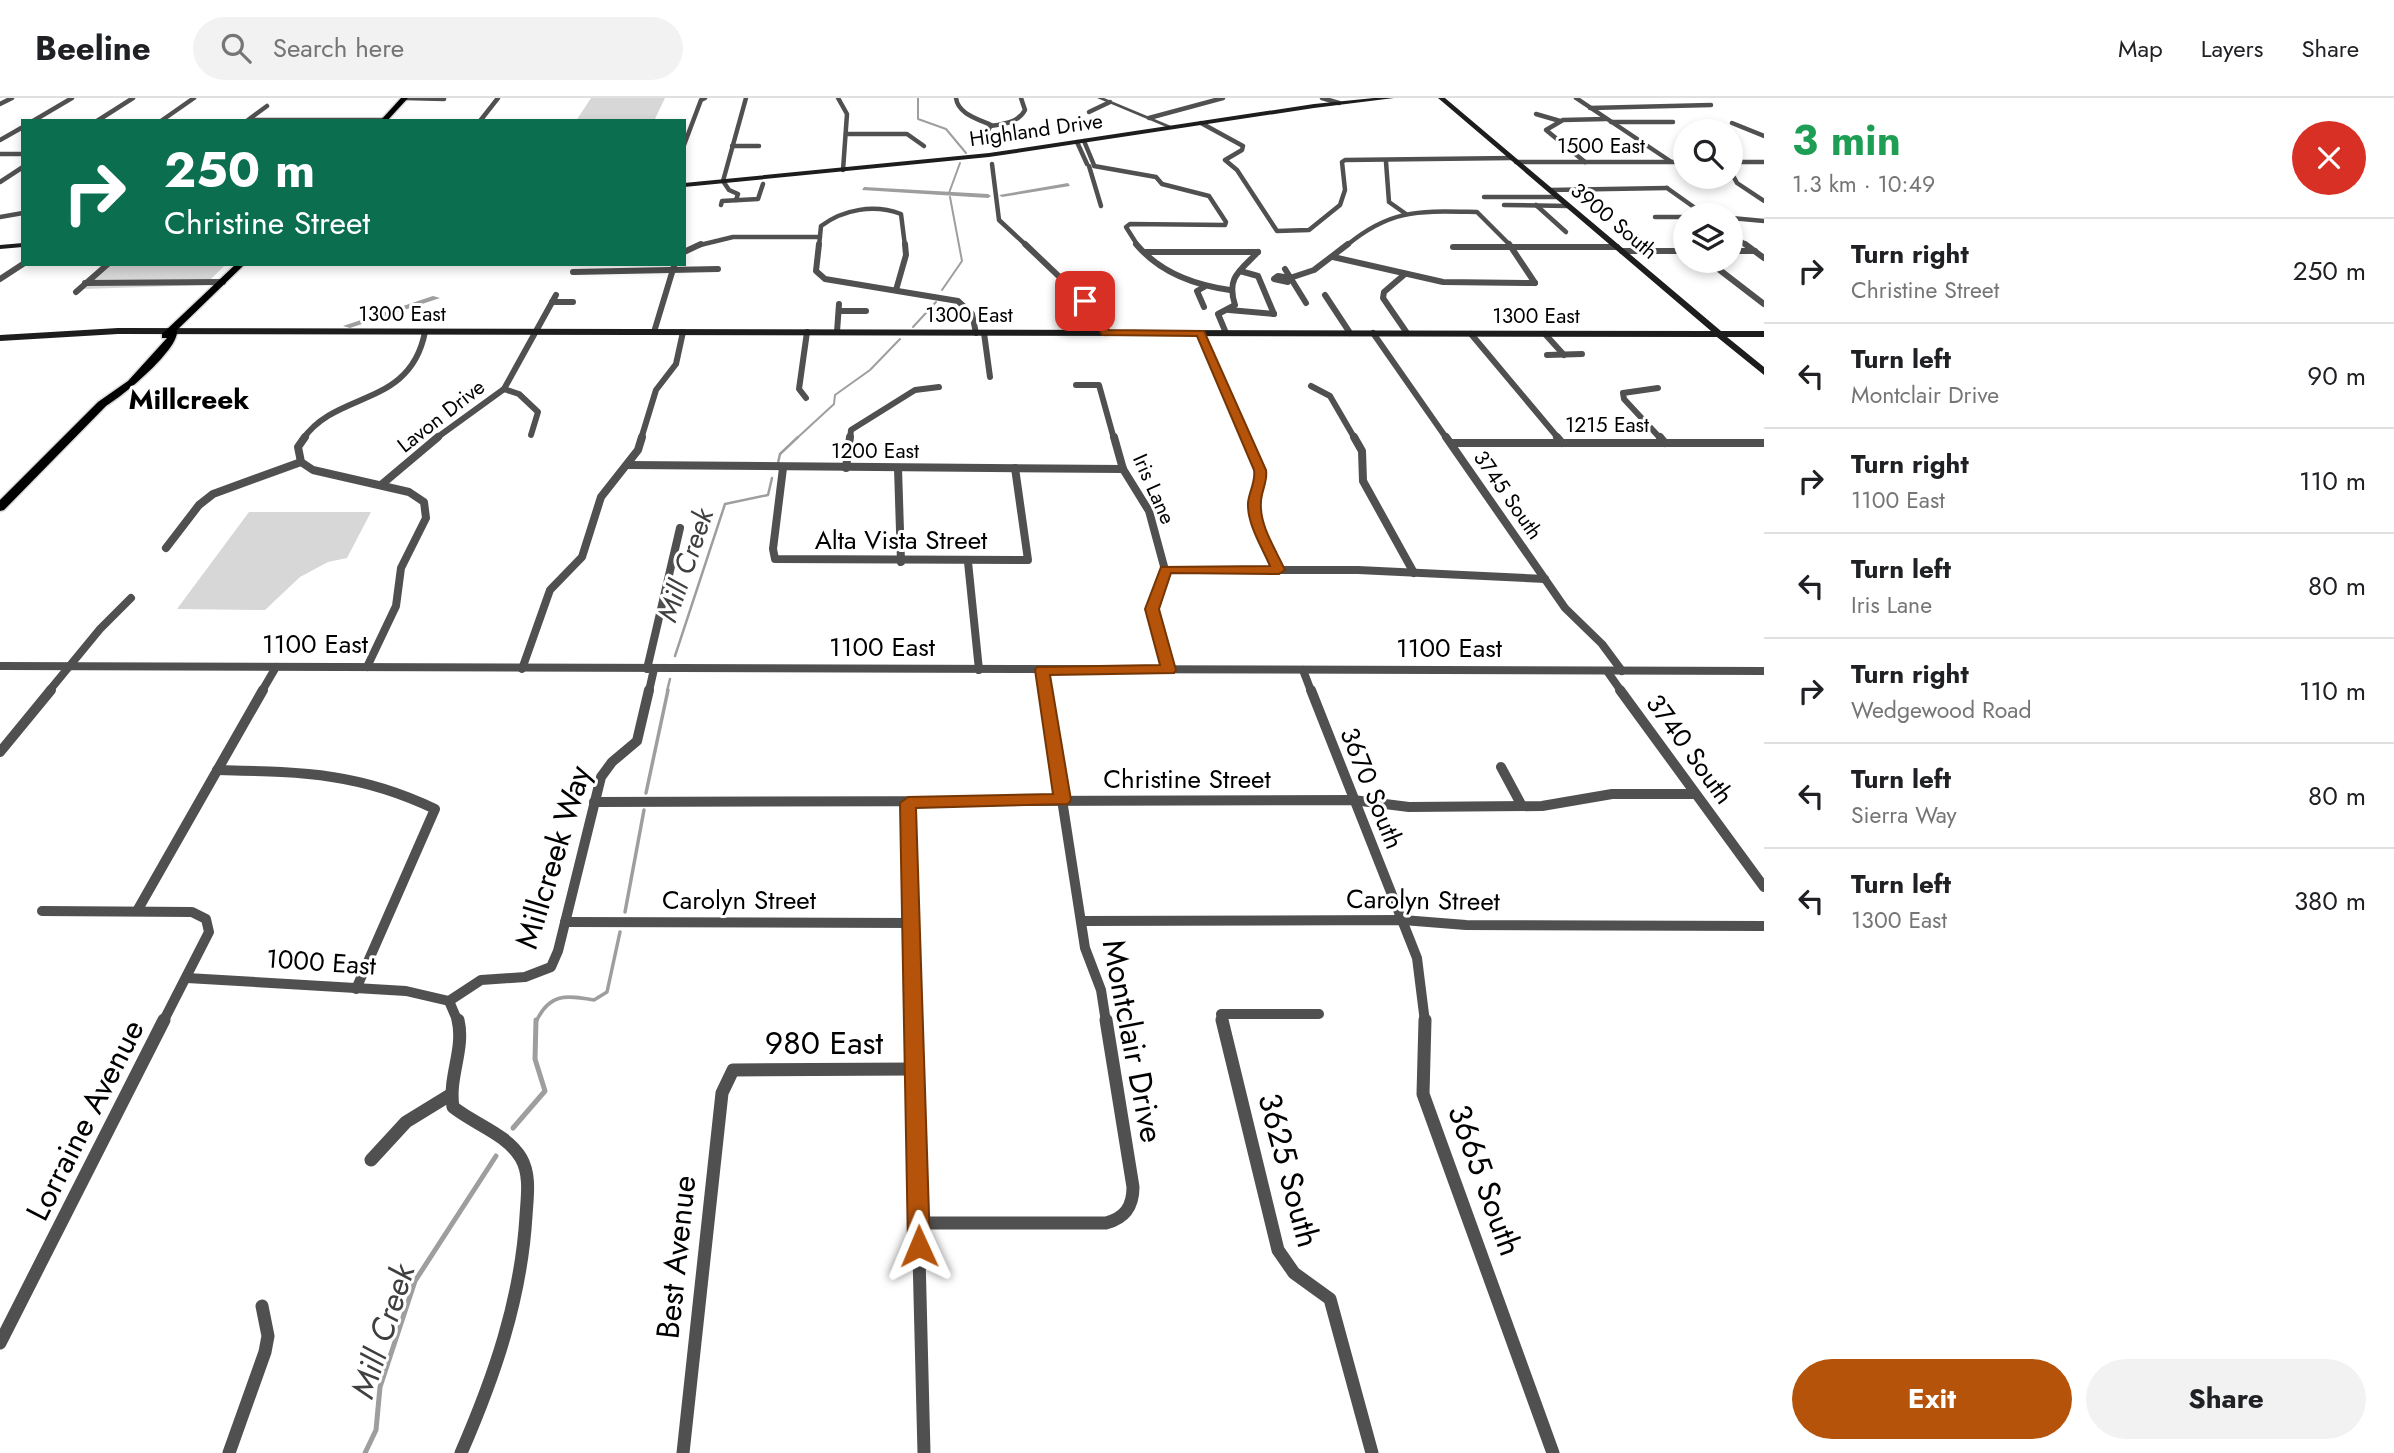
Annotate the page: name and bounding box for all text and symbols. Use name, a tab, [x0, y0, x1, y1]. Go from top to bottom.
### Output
search box	[193, 17, 683, 80]
text: Beeline	[35, 25, 151, 72]
icon: search	[217, 29, 255, 67]
text: Search here	[273, 29, 404, 67]
text: Map	[2118, 31, 2163, 66]
text: Layers	[2201, 31, 2263, 66]
text: Share	[2301, 31, 2359, 66]
street label: Highland Drive	[967, 106, 1105, 154]
text: 3 min	[1792, 110, 1901, 171]
map controls	[1673, 119, 1743, 273]
button: search	[1673, 119, 1743, 189]
button: close	[2292, 121, 2366, 195]
street label: 1500 East	[1557, 131, 1645, 161]
text: 250 m	[164, 135, 315, 205]
icon: right	[49, 147, 140, 238]
text: 1.3 km · 10:49	[1792, 167, 1935, 201]
street label: 3900 South	[1564, 176, 1664, 266]
text: Christine Street	[164, 200, 370, 246]
button: layers	[1673, 203, 1743, 273]
text: Turn right	[1851, 235, 1969, 273]
icon: right	[1792, 252, 1830, 290]
text: 250 m	[2293, 252, 2366, 290]
pin	[1055, 271, 1115, 331]
text: Christine Street	[1851, 273, 1999, 307]
icon: arrive	[1066, 282, 1104, 320]
street label: 1300 East	[358, 299, 446, 329]
street label: 1300 East	[925, 300, 1013, 330]
street label: 1300 East	[1492, 301, 1580, 331]
text: Turn left	[1851, 340, 1951, 378]
icon: left	[1792, 357, 1830, 395]
text: 90 m	[2307, 357, 2366, 395]
street label: Lavon Drive	[391, 372, 491, 460]
text: Montclair Drive	[1851, 378, 1999, 412]
district label: Millcreek	[129, 379, 249, 420]
street label: 1215 East	[1565, 410, 1649, 440]
street label: 1200 East	[831, 436, 919, 466]
street label: 3745 South	[1466, 444, 1550, 546]
text: Turn right	[1851, 445, 1969, 483]
street label: Iris Lane	[1125, 449, 1183, 529]
icon: right	[1792, 462, 1830, 500]
text: 110 m	[2299, 462, 2366, 500]
text: 1100 East	[1851, 483, 1945, 517]
water label: Mill Creek	[647, 502, 724, 627]
street label: Alta Vista Street	[815, 521, 988, 559]
text: Turn left	[1851, 550, 1951, 588]
icon: left	[1792, 567, 1830, 605]
text: 80 m	[2308, 567, 2366, 605]
text: Iris Lane	[1851, 588, 1932, 622]
street label: 1100 East	[262, 625, 369, 663]
street label: 1100 East	[829, 628, 936, 666]
street label: 1100 East	[1396, 629, 1503, 667]
text: Turn right	[1851, 655, 1969, 693]
icon: right	[1792, 672, 1830, 710]
text: 110 m	[2299, 672, 2366, 710]
street label: 3740 South	[1637, 686, 1743, 812]
text: Wedgewood Road	[1851, 693, 2032, 727]
street label: 3670 South	[1330, 721, 1414, 855]
street label: Millcreek Way	[503, 759, 603, 954]
street label: Christine Street	[1103, 760, 1272, 798]
text: Turn left	[1851, 760, 1951, 798]
icon: left	[1792, 777, 1830, 815]
text: 80 m	[2308, 777, 2366, 815]
text: Sierra Way	[1851, 798, 1957, 832]
text: Turn left	[1851, 865, 1951, 903]
street label: Carolyn Street	[1346, 880, 1501, 920]
street label: Carolyn Street	[662, 881, 817, 919]
icon: left	[1792, 882, 1830, 920]
text: 380 m	[2294, 882, 2366, 920]
text: 1300 East	[1851, 903, 1947, 937]
street label: Montclair Drive	[1091, 936, 1175, 1146]
street label: 1000 East	[265, 939, 378, 985]
street label: Lorraine Avenue	[15, 1011, 155, 1229]
street label: 980 East	[765, 1020, 883, 1066]
street label: 3625 South	[1246, 1088, 1332, 1252]
street label: 3665 South	[1436, 1098, 1534, 1262]
street label: Best Avenue	[645, 1173, 707, 1341]
position arrow	[882, 1209, 956, 1283]
water label: Mill Creek	[339, 1256, 427, 1404]
button: Exit	[1792, 1359, 2072, 1439]
button: Share	[2086, 1359, 2366, 1439]

